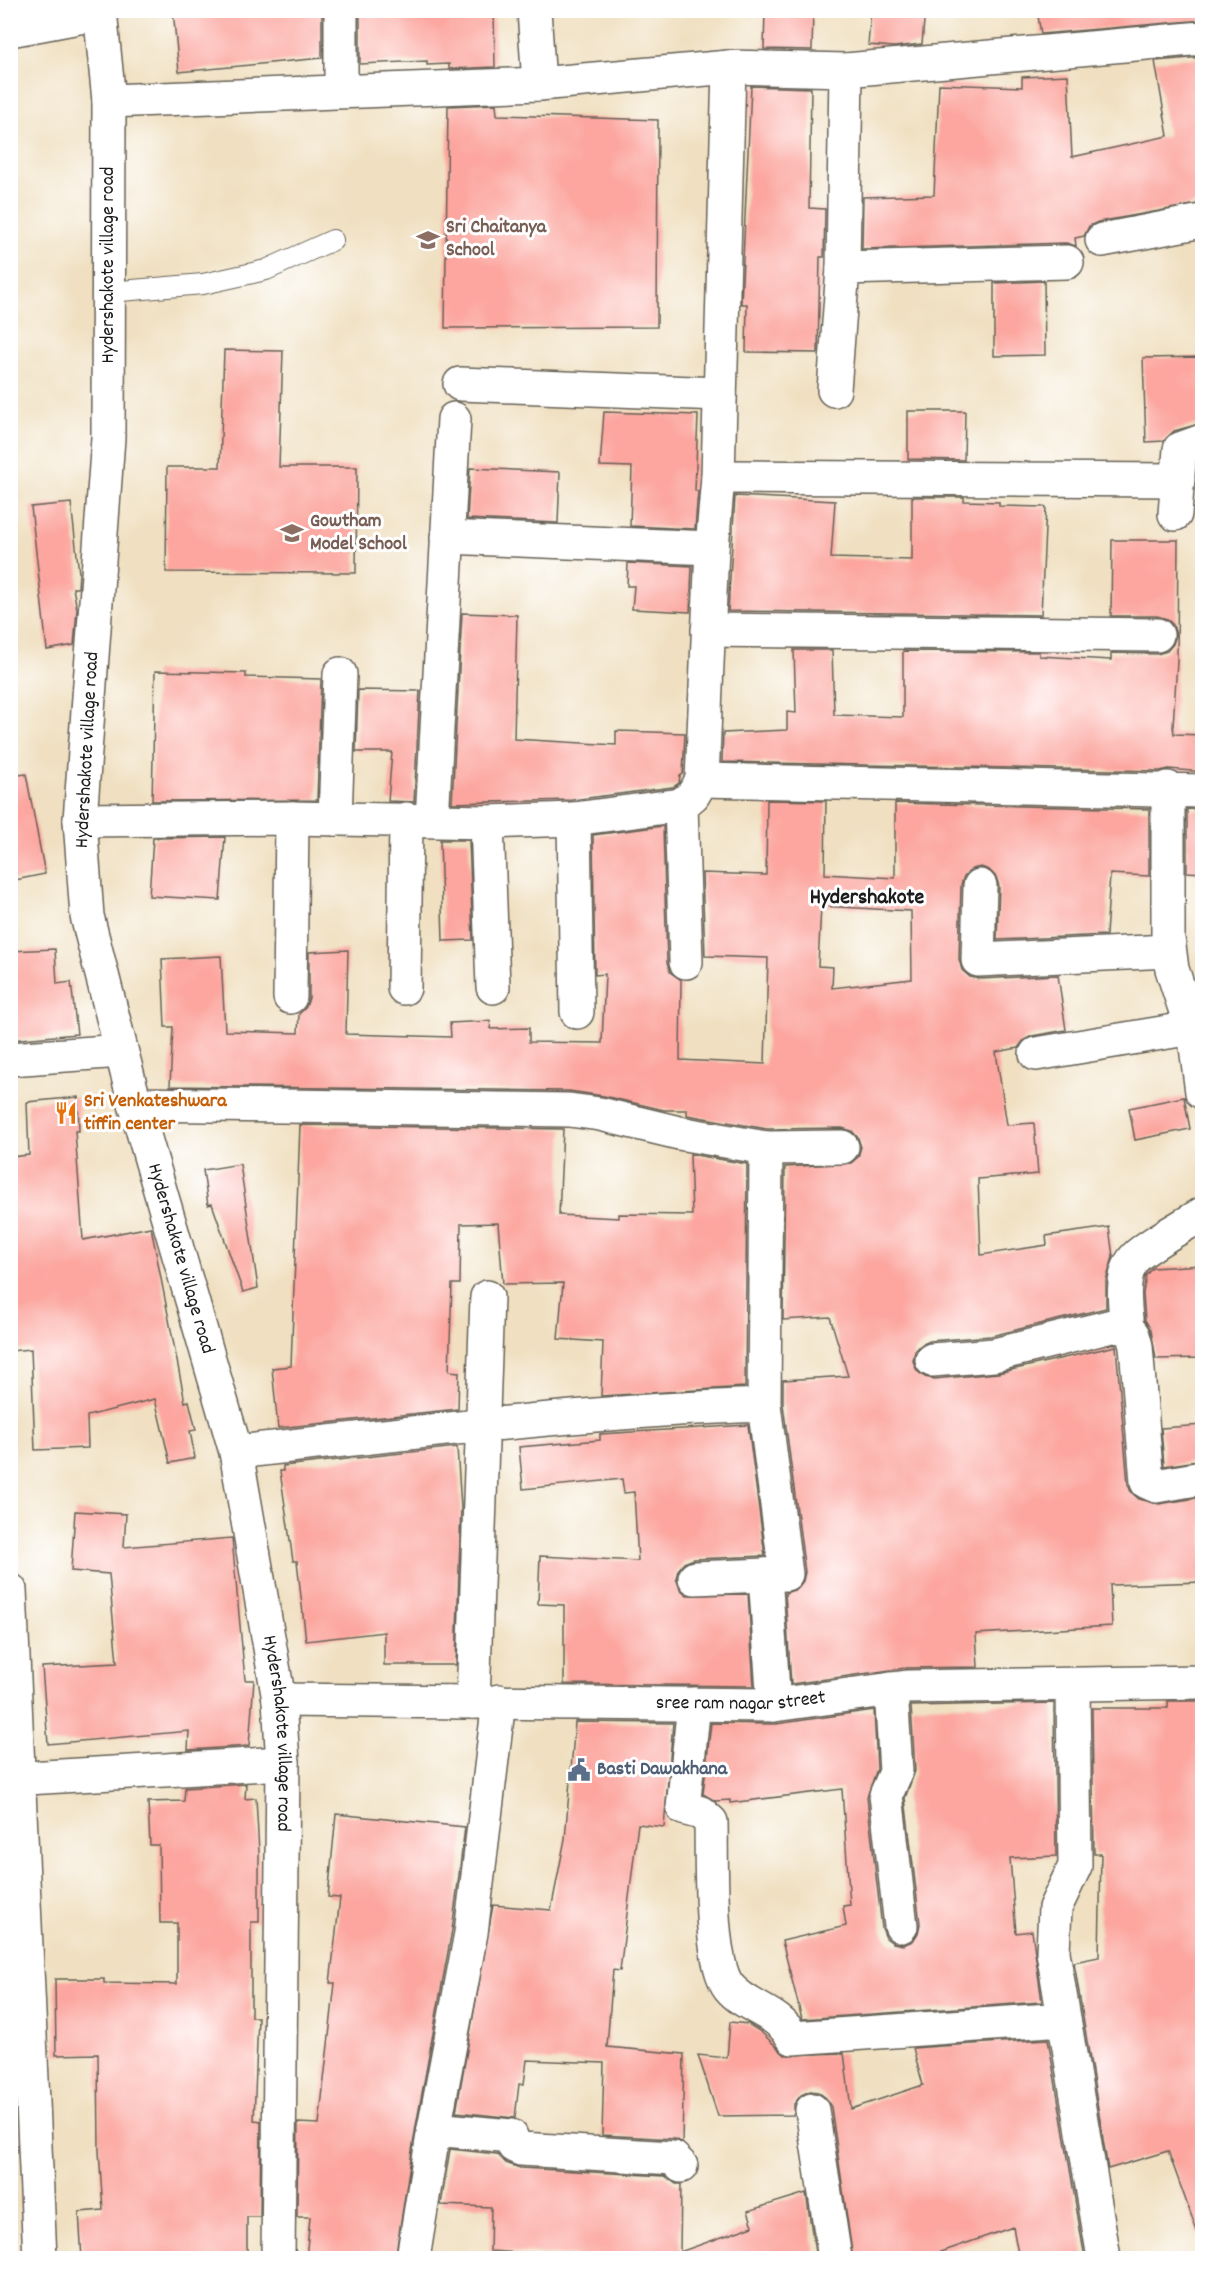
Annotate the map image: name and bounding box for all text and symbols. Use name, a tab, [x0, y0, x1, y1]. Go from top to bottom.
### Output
street label: Hydershakote village road	[95, 167, 123, 363]
place label: Sri Chaitanya School	[446, 214, 547, 265]
school or university icon: Sri Chaitanya School	[415, 227, 441, 253]
place label: Gowtham Model School	[310, 508, 407, 559]
school or university icon: Gowtham Model School	[279, 520, 305, 546]
street label: Hydershakote village road	[69, 651, 107, 849]
district label: Hydershakote	[810, 883, 925, 914]
place label: Sri Venkateshwara tiffin center	[84, 1088, 227, 1139]
restaurant icon: Sri Venkateshwara tiffin center	[53, 1100, 79, 1126]
street label: Hydershakote village road	[139, 1160, 221, 1357]
street label: Hydershakote village road	[254, 1633, 297, 1832]
street label: sree ram nagar street	[656, 1684, 828, 1719]
place label: Basti Dawakhana	[597, 1756, 728, 1784]
public building icon: Basti Dawakhana	[566, 1757, 592, 1783]

